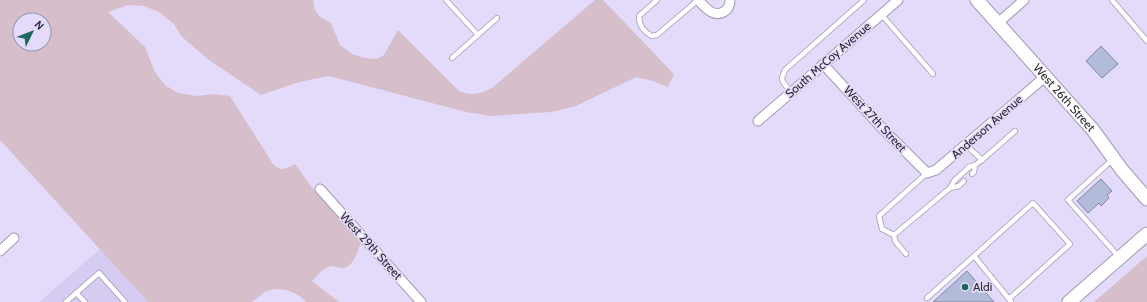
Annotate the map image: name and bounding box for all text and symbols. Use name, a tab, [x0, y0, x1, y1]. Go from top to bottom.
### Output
north arrow	[12, 12, 52, 52]
text: N	[32, 18, 47, 33]
street label: South McCoy Avenue	[782, 18, 874, 101]
street label: West 26th Street	[1030, 60, 1099, 135]
street label: West 27th Street	[841, 82, 910, 155]
street label: Anderson Avenue	[948, 92, 1025, 162]
street label: West 29th Street	[337, 209, 406, 283]
place label: Aldi	[973, 279, 992, 294]
marker: Aldi	[960, 282, 970, 292]

